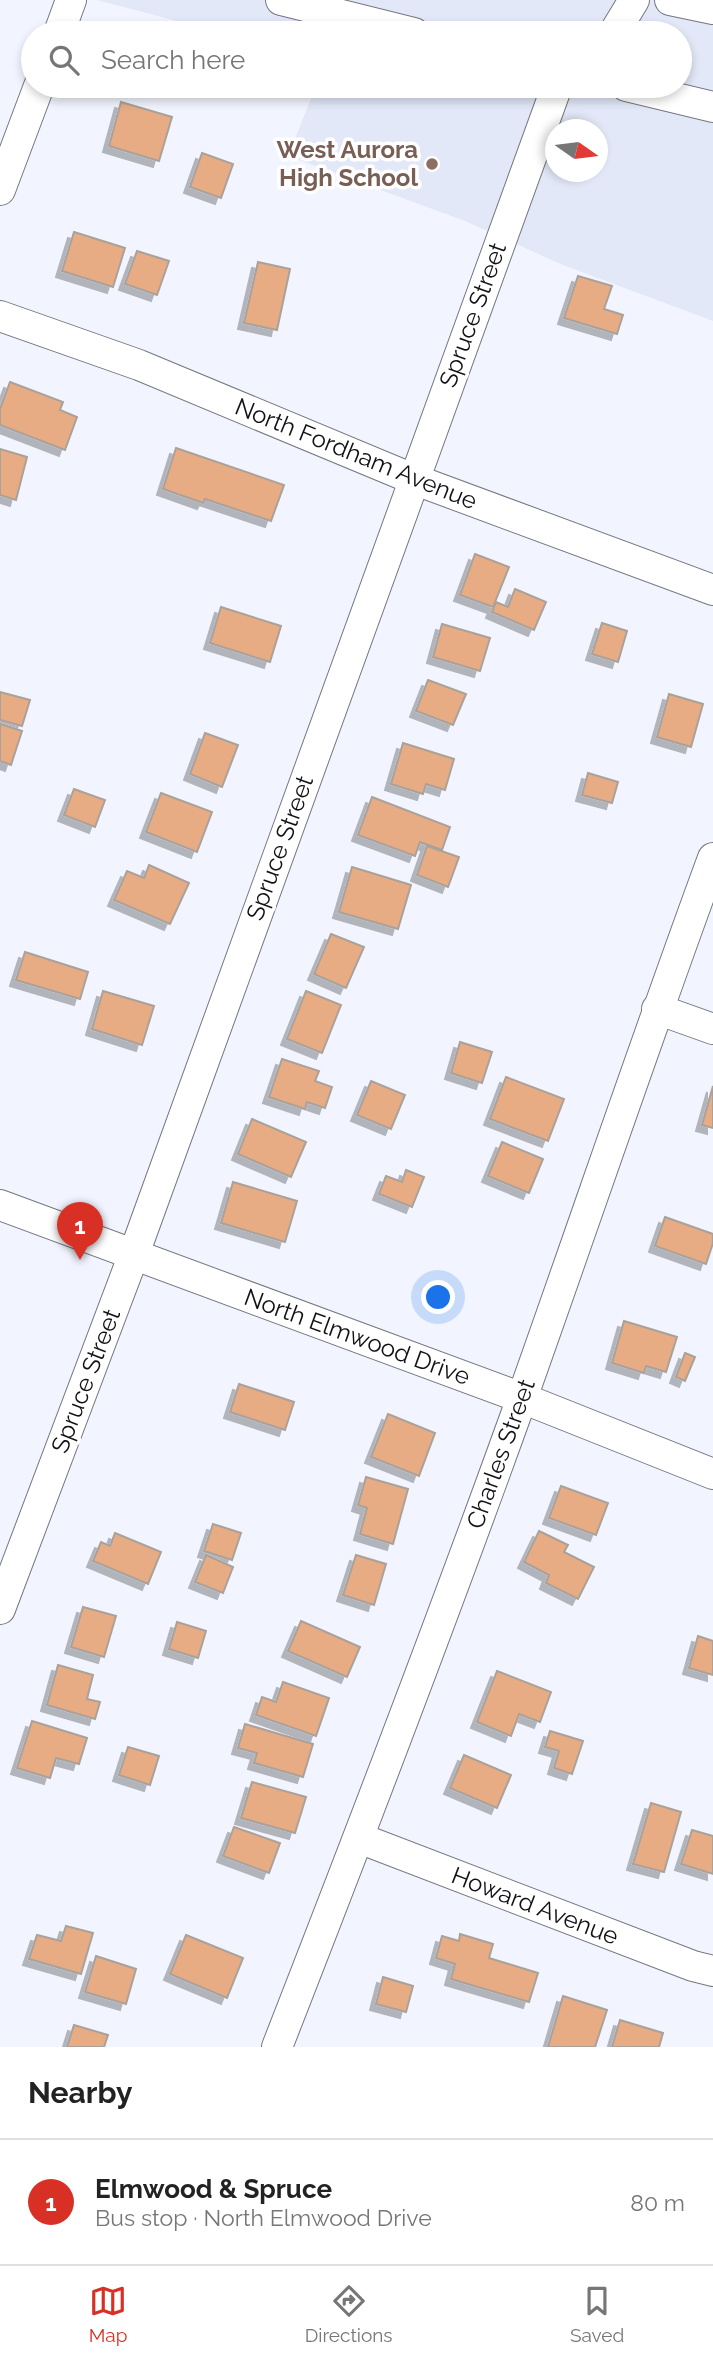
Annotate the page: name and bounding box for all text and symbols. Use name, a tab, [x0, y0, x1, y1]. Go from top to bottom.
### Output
search box	[21, 21, 692, 98]
icon: search	[45, 41, 83, 79]
text: Search here	[101, 45, 245, 75]
north arrow	[545, 119, 608, 182]
place label: West Aurora High School	[277, 135, 418, 192]
marker: West Aurora High School	[424, 156, 440, 172]
street label: Spruce Street	[433, 239, 512, 391]
street label: North Fordham Avenue	[231, 392, 481, 515]
street label: Spruce Street	[240, 772, 319, 924]
pin: 1	[57, 1202, 103, 1260]
your location	[421, 1280, 455, 1314]
street label: North Elmwood Drive	[240, 1282, 474, 1391]
street label: Spruce Street	[45, 1305, 126, 1457]
street label: Charles Street	[460, 1375, 541, 1532]
street label: Howard Avenue	[448, 1860, 623, 1951]
text: Nearby	[28, 2075, 132, 2110]
text: Elmwood & Spruce	[95, 2174, 332, 2204]
text: 1	[45, 2189, 57, 2216]
text: 80 m	[630, 2189, 685, 2216]
text: Bus stop · North Elmwood Drive	[95, 2204, 432, 2231]
tab: Map	[89, 2282, 127, 2346]
tab: Directions	[305, 2282, 393, 2346]
tab: Saved	[570, 2282, 624, 2346]

